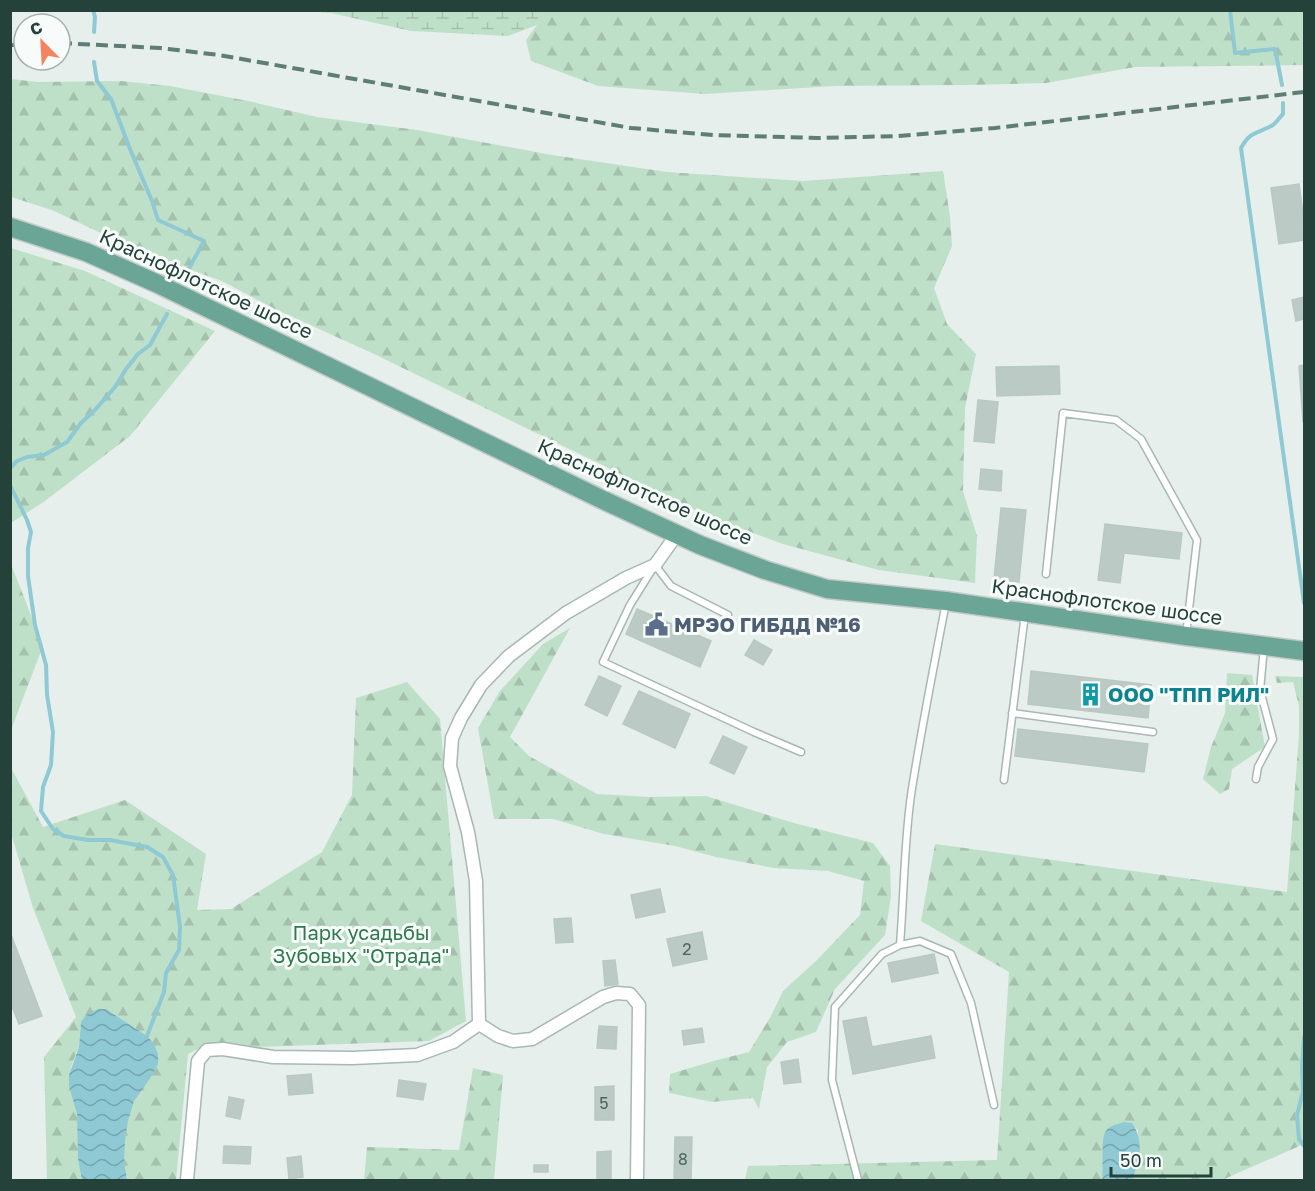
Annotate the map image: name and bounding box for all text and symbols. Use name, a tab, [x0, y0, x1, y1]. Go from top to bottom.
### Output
north arrow	[12, 12, 72, 72]
text: С	[27, 17, 45, 40]
street label: Краснофлотское шоссе	[96, 223, 317, 343]
street label: Краснофлотское шоссе	[534, 433, 757, 549]
street label: Краснофлотское шоссе	[990, 573, 1224, 629]
public building icon: МРЭО ГИБДД №16	[643, 612, 669, 638]
place label: МРЭО ГИБДД №16	[674, 612, 861, 636]
building icon: ООО "ТПП РИЛ"	[1077, 682, 1103, 708]
place label: ООО "ТПП РИЛ"	[1108, 682, 1269, 706]
park label: Парк усадьбы Зубовых "Отрада"	[273, 920, 449, 967]
house number: 2	[682, 939, 692, 959]
house number: 5	[599, 1093, 609, 1113]
scale bar	[1111, 1140, 1212, 1178]
house number: 8	[678, 1149, 688, 1169]
text: 50 m	[1120, 1149, 1162, 1171]

